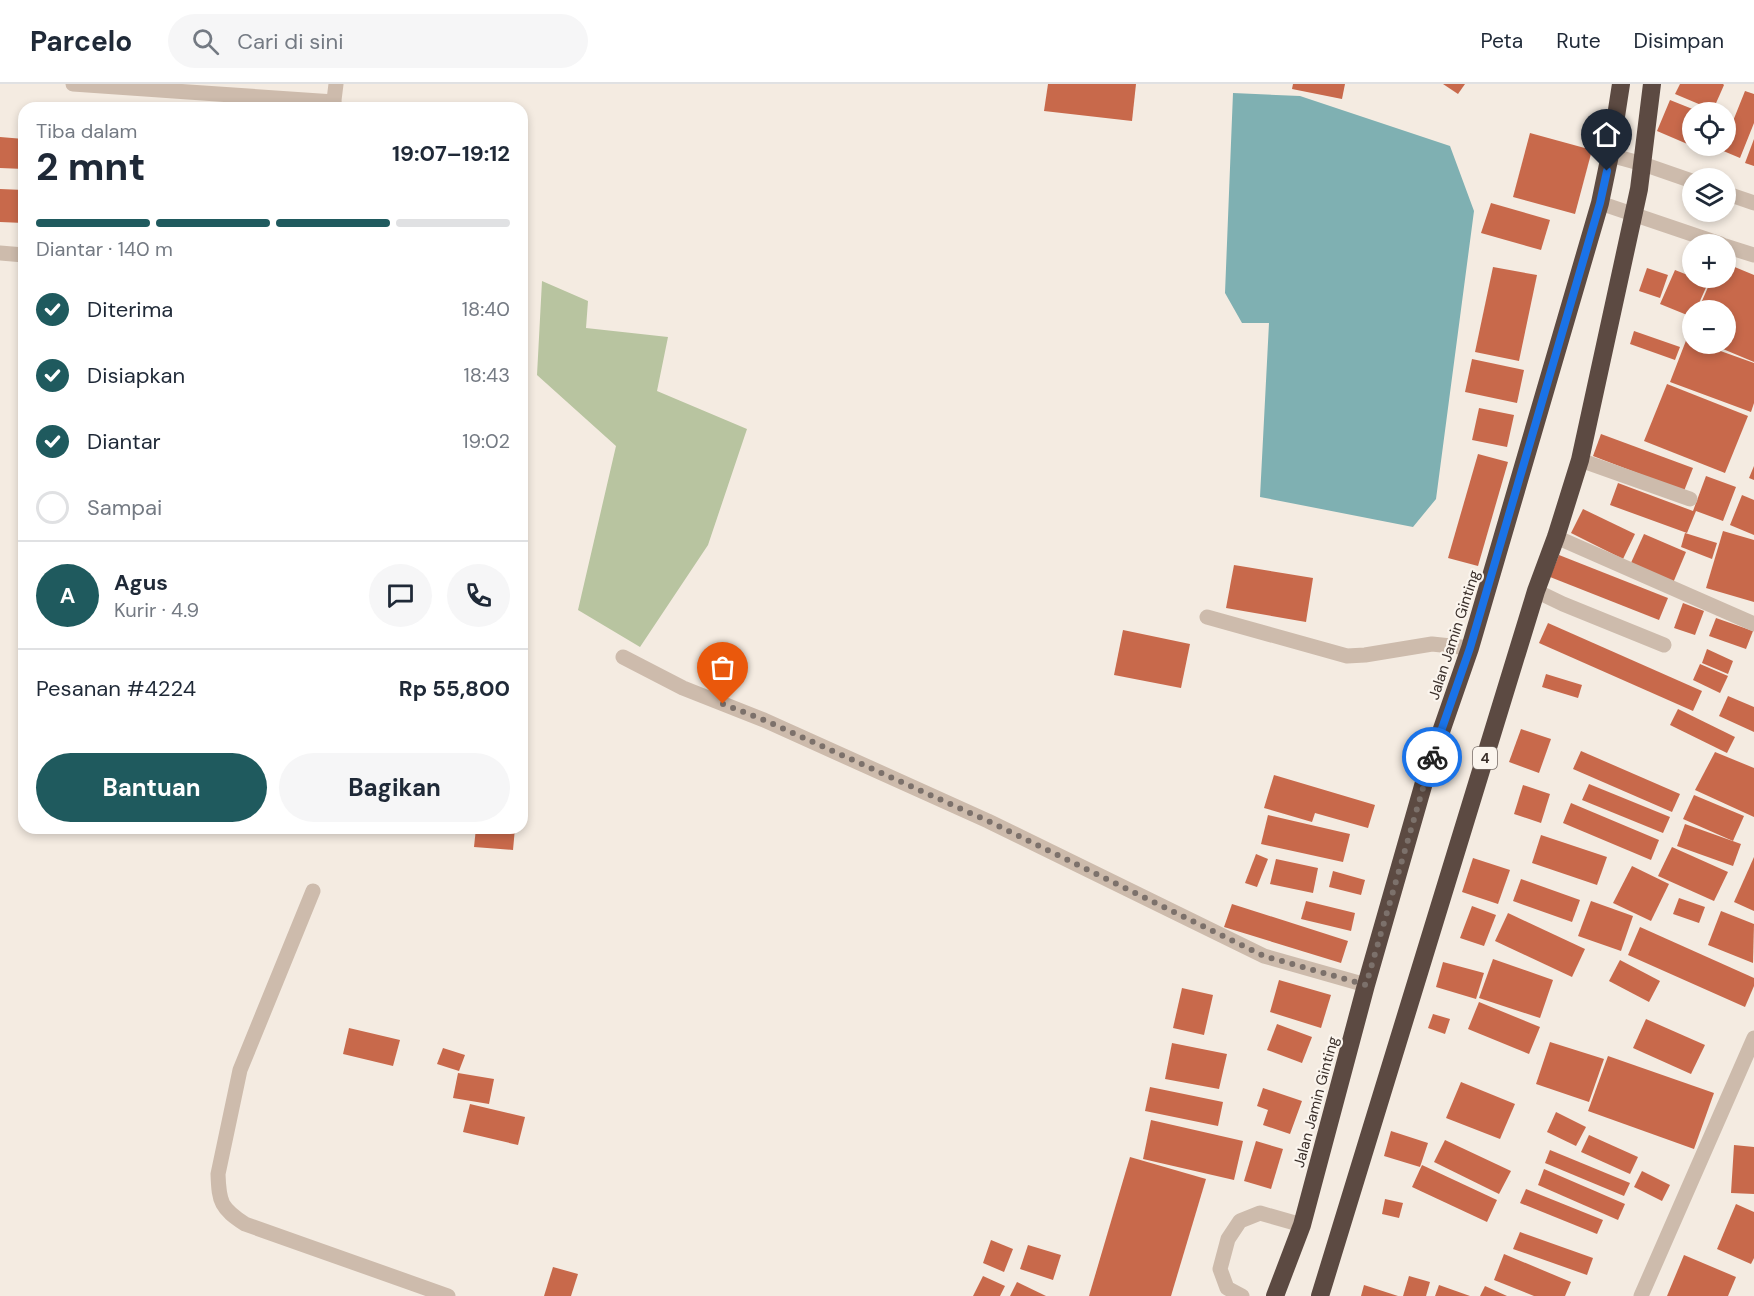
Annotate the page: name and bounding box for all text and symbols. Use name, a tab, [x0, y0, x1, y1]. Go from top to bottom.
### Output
search box	[168, 14, 588, 68]
text: Parcelo	[30, 23, 132, 60]
icon: search	[189, 25, 222, 58]
text: Cari di sini	[237, 27, 344, 56]
text: Peta	[1480, 27, 1523, 55]
text: Rute	[1556, 27, 1601, 55]
text: Disimpan	[1634, 27, 1724, 55]
map controls	[1682, 102, 1736, 354]
button: locate	[1682, 102, 1736, 156]
pin	[1581, 109, 1632, 171]
text: Tiba dalam	[36, 118, 137, 144]
icon: home	[1590, 118, 1623, 151]
text: 19:07–19:12	[392, 139, 510, 168]
text: 2 mnt	[36, 141, 145, 192]
button: layers	[1682, 168, 1736, 222]
button: +	[1682, 234, 1736, 288]
text: Diantar · 140 m	[36, 236, 173, 262]
icon: check	[36, 293, 69, 326]
text: Diterima	[87, 295, 173, 324]
text: 18:40	[462, 296, 510, 322]
button: −	[1682, 300, 1736, 354]
icon: check	[36, 359, 69, 392]
text: Disiapkan	[87, 361, 185, 390]
text: 18:43	[464, 362, 510, 388]
icon: check	[36, 425, 69, 458]
text: Diantar	[87, 427, 161, 456]
text: 19:02	[462, 428, 510, 454]
text: Sampai	[87, 493, 162, 522]
button: chat	[369, 564, 432, 627]
button: phone	[447, 564, 510, 627]
text: Agus	[114, 568, 168, 597]
street label: Jalan Jamin Ginting	[1424, 568, 1484, 702]
text: A	[60, 581, 75, 610]
text: Kurir · 4.9	[114, 597, 199, 623]
pin	[697, 642, 748, 704]
icon: bag	[706, 651, 739, 684]
text: Pesanan #4224	[36, 674, 196, 703]
text: Rp 55,800	[399, 674, 510, 703]
courier	[1402, 727, 1462, 787]
icon: bike	[1416, 741, 1449, 774]
road number: 4	[1473, 747, 1497, 769]
button: Bantuan	[36, 753, 267, 822]
button: Bagikan	[279, 753, 510, 822]
street label: Jalan Jamin Ginting	[1289, 1034, 1343, 1170]

